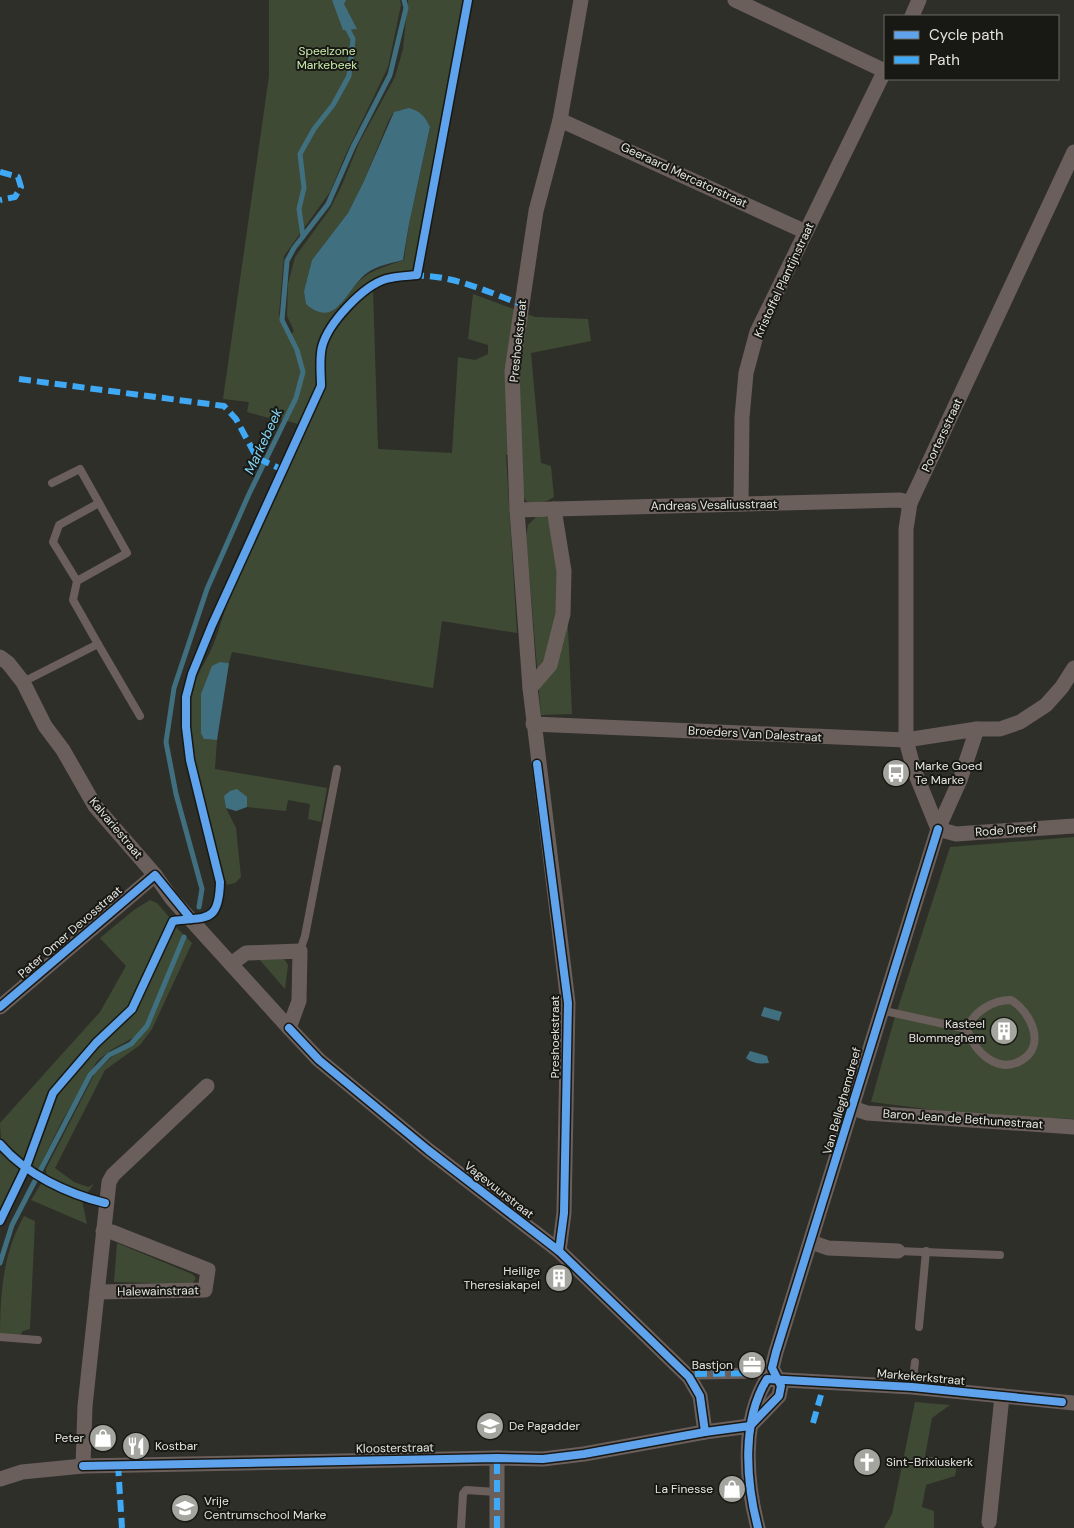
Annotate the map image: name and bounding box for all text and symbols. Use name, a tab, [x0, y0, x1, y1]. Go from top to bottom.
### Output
legend	[884, 15, 1059, 80]
text: Cycle path	[929, 25, 1004, 45]
park label: Speelzone Markebeek	[297, 43, 357, 73]
text: Path	[929, 50, 960, 70]
street label: Geeraard Mercatorstraat	[618, 139, 750, 212]
street label: Kristoffel Plantijnstraat	[750, 220, 818, 340]
street label: Preshoekstraat	[506, 299, 530, 383]
street label: Poortersstraat	[918, 395, 966, 474]
water label: Markebeek	[240, 404, 287, 477]
street label: Andreas Vesaliusstraat	[651, 496, 778, 514]
street label: Broeders Van Dalestraat	[688, 723, 823, 746]
bus stop icon: Marke Goed Te Marke	[881, 758, 911, 788]
place label: Marke Goed Te Marke	[915, 758, 982, 788]
street label: Kalvariestraat	[86, 794, 146, 862]
street label: Rode Dreef	[975, 820, 1037, 840]
street label: Pater Omer Devosstraat	[15, 882, 126, 982]
street label: Preshoekstraat	[547, 995, 563, 1079]
place label: Kasteel Blommeghem	[909, 1016, 985, 1046]
building icon: Kasteel Blommeghem	[989, 1016, 1019, 1046]
street label: Van Belleghemdreef	[819, 1046, 865, 1156]
street label: Baron Jean de Bethunestraat	[882, 1105, 1044, 1133]
street label: Vagevuurstraat	[461, 1158, 537, 1222]
place label: Heilige Theresiakapel	[464, 1263, 540, 1293]
building icon: Heilige Theresiakapel	[544, 1263, 574, 1293]
street label: Halewainstraat	[117, 1282, 199, 1300]
office icon: Bastjon	[737, 1350, 767, 1380]
place label: Bastjon	[692, 1357, 733, 1373]
street label: Markekerkstraat	[876, 1365, 966, 1389]
school or university icon: De Pagadder	[475, 1411, 505, 1441]
place label: De Pagadder	[509, 1418, 581, 1434]
shop icon: Peter	[88, 1423, 118, 1453]
place label: Peter	[55, 1430, 85, 1446]
restaurant icon: Kostbar	[121, 1431, 151, 1461]
place label: Kostbar	[155, 1438, 198, 1454]
street label: Kloosterstraat	[356, 1439, 434, 1457]
church icon: Sint-Brixiuskerk	[852, 1447, 882, 1477]
place label: Sint-Brixiuskerk	[886, 1454, 973, 1470]
shop icon: La Finesse	[717, 1474, 747, 1504]
place label: La Finesse	[655, 1481, 713, 1497]
school or university icon: Vrije Centrumschool Marke	[170, 1493, 200, 1523]
place label: Vrije Centrumschool Marke	[204, 1493, 327, 1523]

